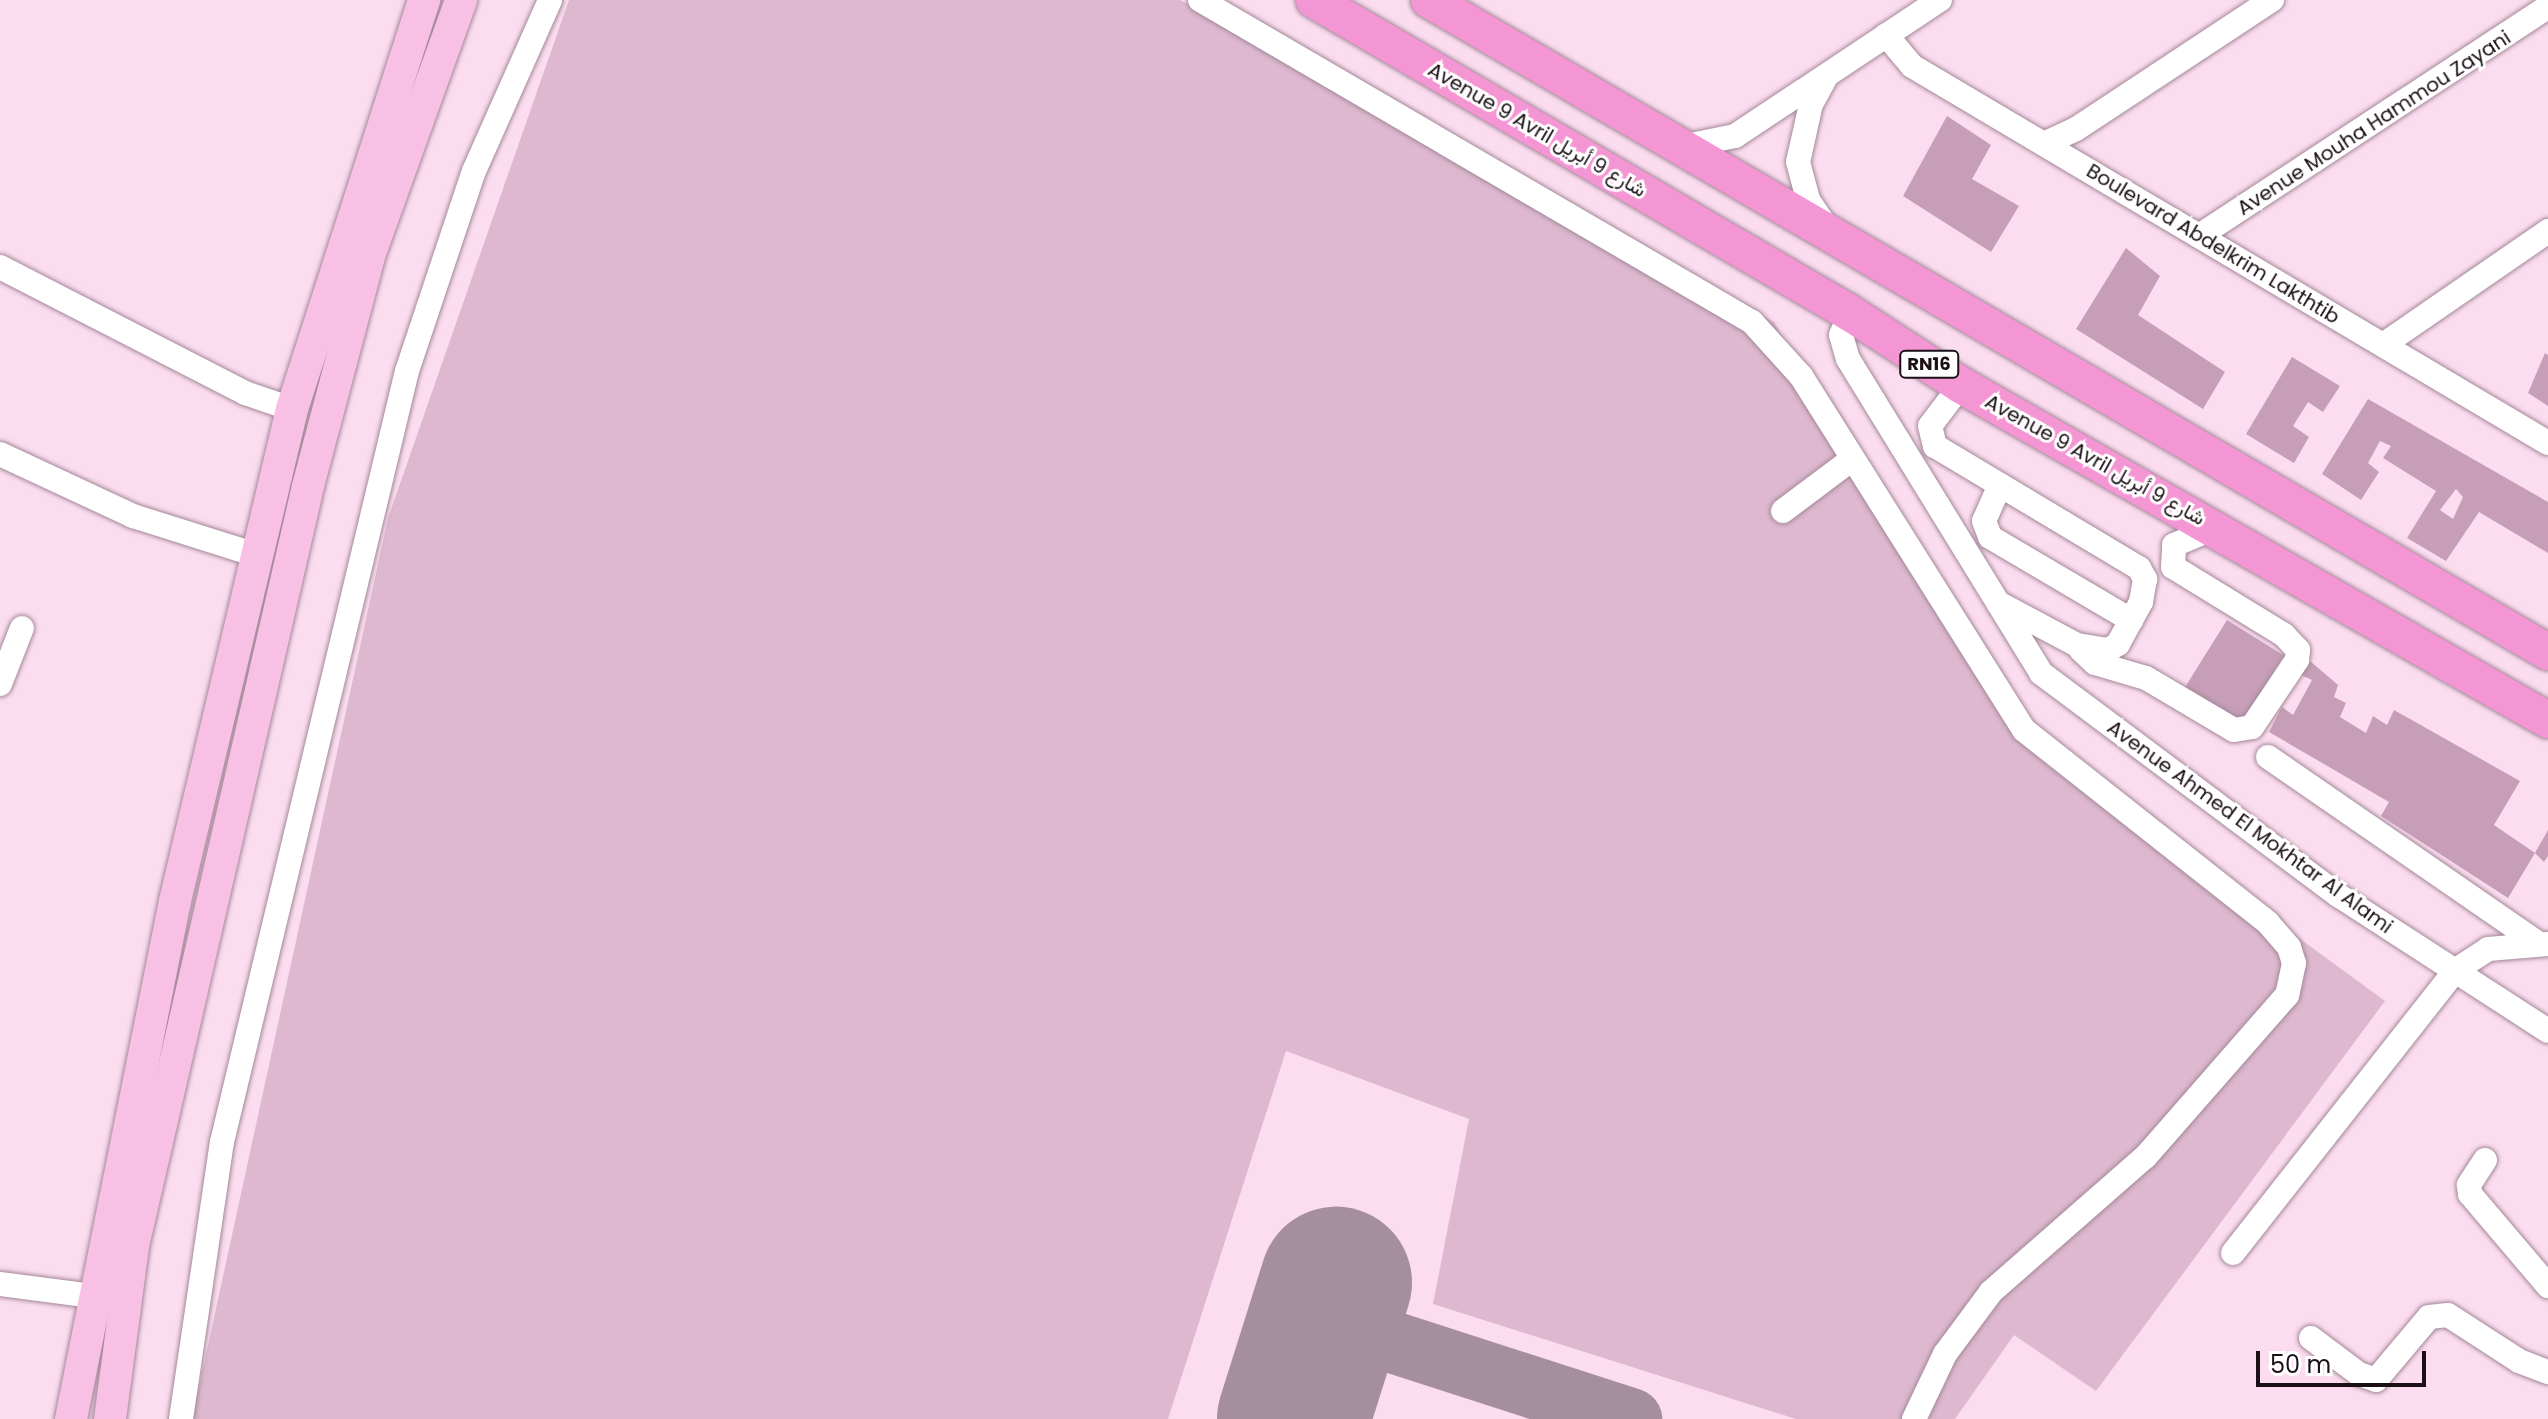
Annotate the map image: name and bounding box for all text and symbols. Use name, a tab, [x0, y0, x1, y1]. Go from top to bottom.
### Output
street label: Avenue Mouha Hammou Zayani	[2233, 25, 2515, 221]
street label: Avenue 9 Avril شارع 9 أبريل	[1424, 58, 1650, 202]
street label: Boulevard Abdelkrim Lakthtib	[2082, 159, 2344, 329]
road number: RN16	[1899, 350, 1959, 378]
street label: Avenue 9 Avril شارع 9 أبريل	[1981, 389, 2209, 531]
street label: Avenue Ahmed El Mokhtar Al Alami	[2103, 715, 2397, 939]
scale bar	[2260, 1335, 2430, 1385]
text: 50 m	[2270, 1348, 2331, 1381]

